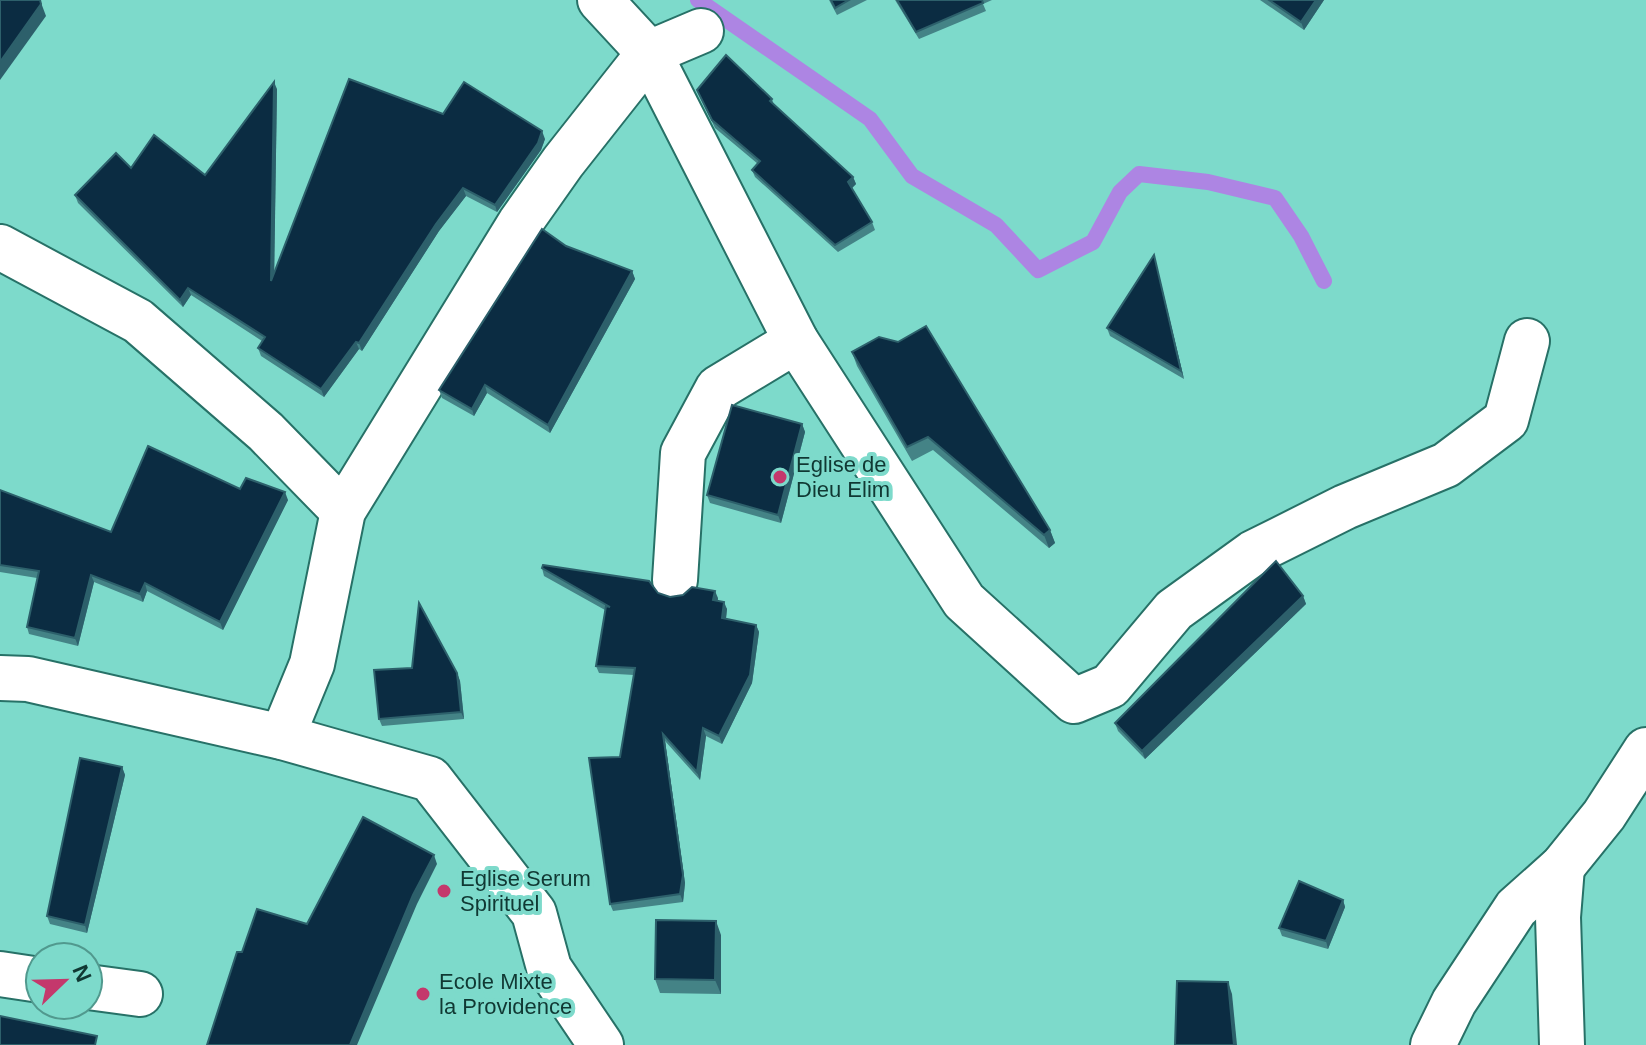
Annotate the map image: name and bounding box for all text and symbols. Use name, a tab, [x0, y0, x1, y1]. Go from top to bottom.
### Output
place label: Eglise de Dieu Elim	[796, 452, 890, 502]
marker: Eglise de Dieu Elim	[771, 468, 789, 486]
place label: Eglise Serum Spirituel	[460, 866, 591, 916]
marker: Eglise Serum Spirituel	[435, 882, 453, 900]
north arrow	[24, 941, 104, 1021]
text: N	[67, 961, 97, 986]
place label: Ecole Mixte la Providence	[439, 969, 572, 1019]
marker: Ecole Mixte la Providence	[414, 985, 432, 1003]

